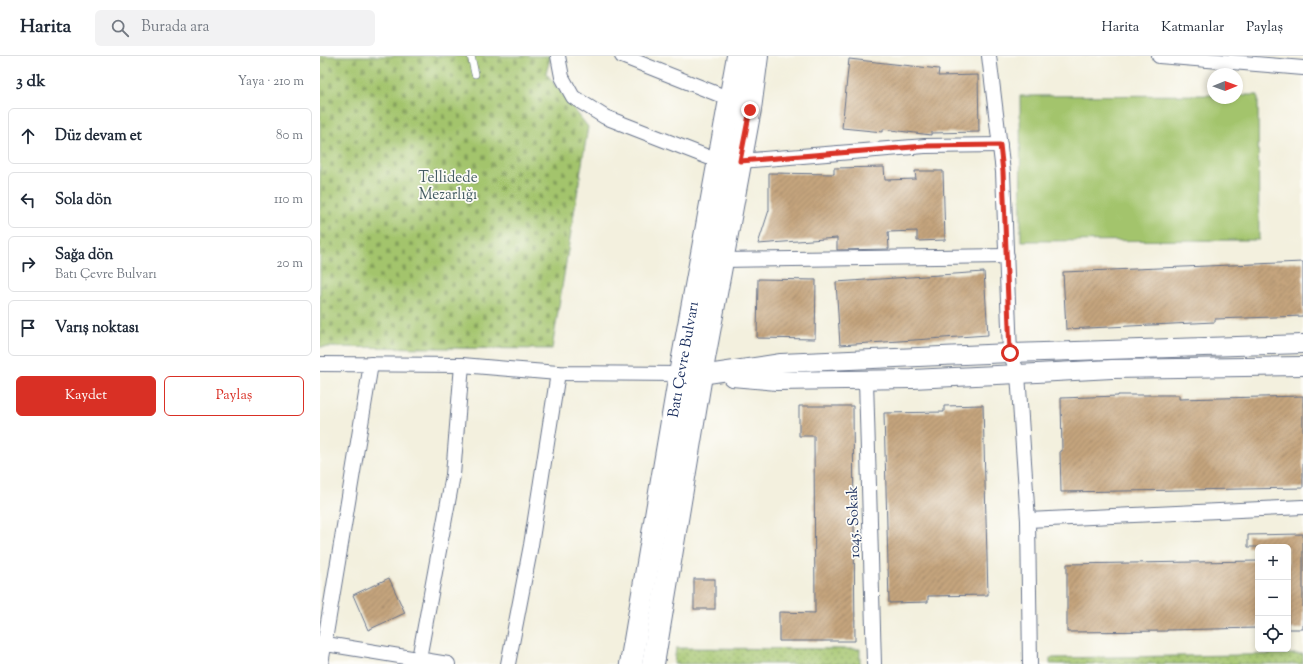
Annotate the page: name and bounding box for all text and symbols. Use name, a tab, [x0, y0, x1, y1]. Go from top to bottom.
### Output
search box	[95, 10, 375, 46]
text: Harita	[20, 14, 71, 41]
icon: search	[109, 17, 131, 39]
text: Burada ara	[141, 17, 209, 38]
text: Harita	[1102, 18, 1139, 38]
text: Katmanlar	[1161, 18, 1224, 38]
text: Paylaş	[1246, 18, 1283, 38]
north arrow	[1207, 68, 1243, 104]
text: 3 dk	[16, 70, 46, 94]
text: Yaya · 210 m	[238, 73, 304, 91]
route end	[741, 101, 759, 119]
icon: ahead	[17, 125, 39, 147]
text: Düz devam et	[55, 126, 142, 147]
text: 80 m	[276, 127, 303, 145]
park label: Tellidede Mezarlığı	[418, 168, 478, 206]
icon: left	[17, 189, 39, 211]
text: Sola dön	[55, 190, 112, 211]
text: 110 m	[274, 191, 303, 209]
text: Sağa dön	[55, 245, 113, 266]
icon: right	[17, 253, 39, 275]
text: 20 m	[277, 255, 303, 273]
text: Batı Çevre Bulvarı	[55, 266, 157, 284]
street label: Batı Çevre Bulvarı	[664, 300, 705, 419]
icon: arrive	[17, 317, 39, 339]
text: Varış noktası	[55, 318, 139, 339]
route start	[1001, 344, 1019, 362]
button: Kaydet	[16, 376, 156, 416]
button: Paylaş	[164, 376, 304, 416]
street label: 1045. Sokak	[843, 486, 866, 558]
map controls	[1255, 544, 1291, 652]
button: +	[1255, 544, 1291, 580]
button: −	[1255, 580, 1291, 616]
button: locate	[1255, 616, 1291, 652]

